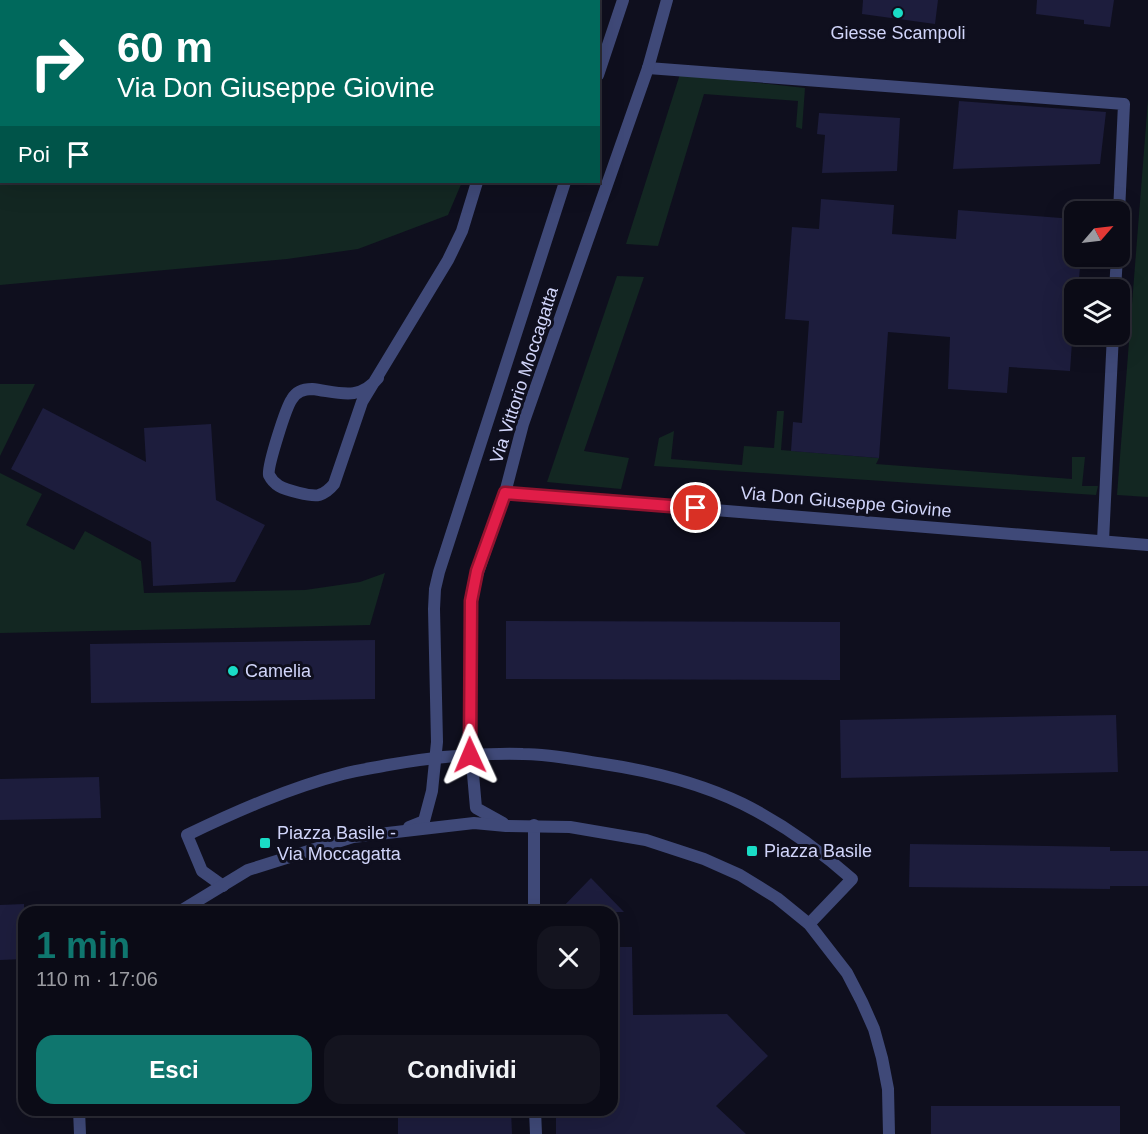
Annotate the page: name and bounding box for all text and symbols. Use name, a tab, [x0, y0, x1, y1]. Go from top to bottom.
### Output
marker: Giesse Scampoli	[891, 6, 905, 20]
place label: Giesse Scampoli	[830, 23, 966, 43]
icon: right	[18, 24, 96, 102]
text: 60 m	[117, 24, 213, 71]
text: Via Don Giuseppe Giovine	[117, 73, 435, 103]
icon: arrive	[62, 138, 95, 171]
text: Poi	[18, 142, 50, 167]
north arrow	[1064, 201, 1130, 267]
map controls	[1064, 201, 1130, 345]
button: layers	[1064, 279, 1130, 345]
street label: Via Vittorio Moccagatta	[486, 283, 562, 466]
pin	[670, 482, 721, 533]
street label: Via Don Giuseppe Giovine	[740, 483, 952, 521]
icon: arrive	[679, 491, 712, 524]
place label: Camelia	[245, 661, 312, 681]
marker: Camelia	[226, 664, 240, 678]
position arrow	[438, 723, 502, 787]
place label: Piazza Basile - Via Moccagatta	[277, 823, 402, 864]
marker: Piazza Basile - Via Moccagatta	[258, 836, 272, 850]
place label: Piazza Basile	[764, 841, 872, 861]
marker: Piazza Basile	[745, 844, 759, 858]
text: 1 min	[36, 925, 130, 966]
button: close	[537, 926, 600, 989]
text: 110 m · 17:06	[36, 968, 158, 990]
button: Esci	[36, 1035, 312, 1104]
button: Condividi	[324, 1035, 600, 1104]

